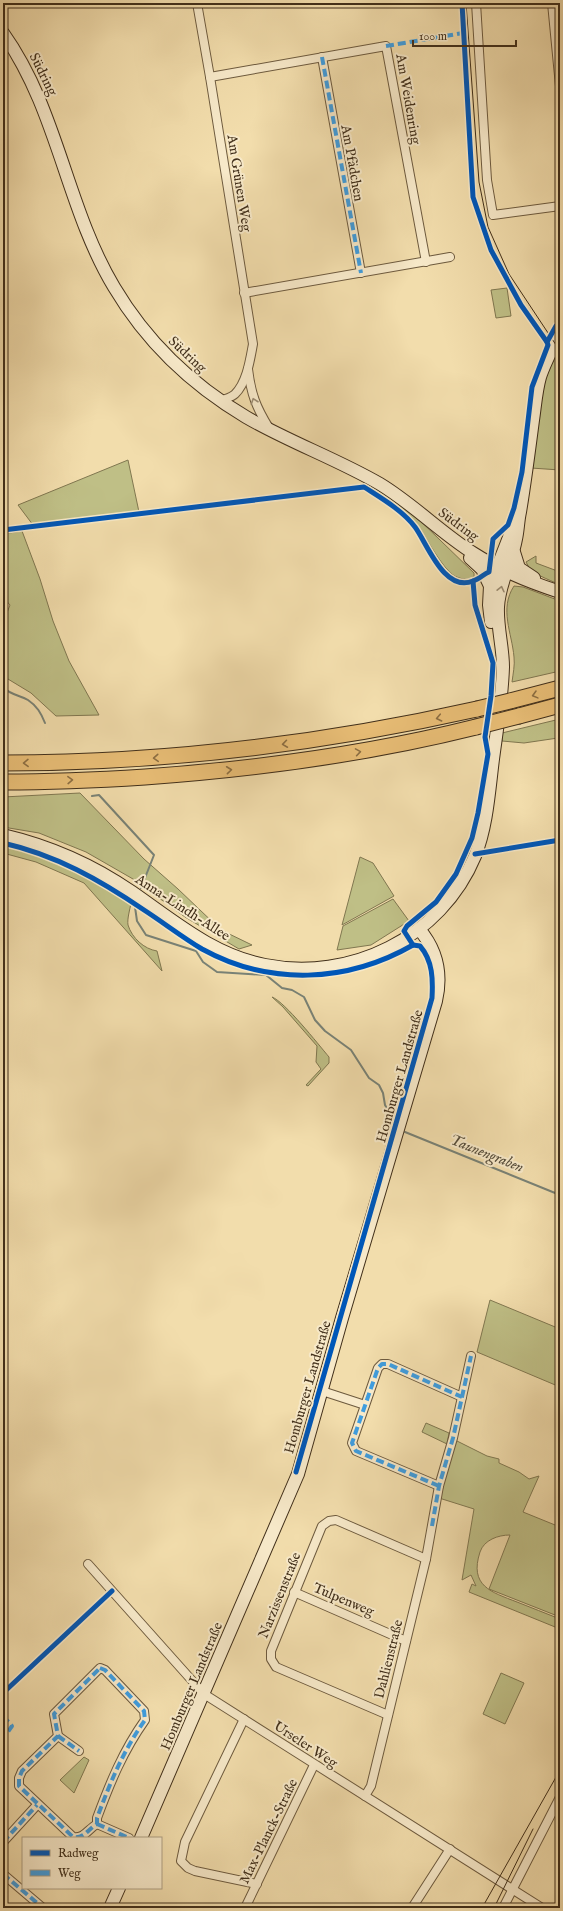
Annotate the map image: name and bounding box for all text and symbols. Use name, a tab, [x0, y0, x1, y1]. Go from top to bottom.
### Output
scale bar	[413, 22, 516, 48]
text: 100 m	[419, 29, 447, 44]
street label: Südring	[25, 50, 62, 99]
street label: Am Weidenring	[391, 52, 425, 146]
street label: Am Pfädchen	[336, 123, 368, 203]
street label: Am Grünen Weg	[222, 132, 256, 233]
street label: Südring	[164, 333, 211, 377]
one-way arrow	[250, 397, 259, 404]
street label: Südring	[435, 504, 483, 546]
one-way arrow	[496, 586, 504, 593]
one-way arrow	[532, 690, 538, 698]
one-way arrow	[436, 713, 442, 721]
one-way arrow	[282, 740, 288, 749]
one-way arrow	[355, 748, 361, 757]
one-way arrow	[153, 753, 159, 762]
one-way arrow	[23, 759, 29, 767]
one-way arrow	[226, 765, 232, 774]
one-way arrow	[67, 776, 73, 784]
street label: Anna-Lindh-Allee	[131, 870, 234, 945]
street label: Homburger Landstraße	[372, 1007, 428, 1145]
water label: Taunengraben	[447, 1130, 527, 1178]
street label: Homburger Landstraße	[280, 1318, 336, 1456]
street label: Narzissenstraße	[254, 1549, 306, 1641]
street label: Tulpenweg	[310, 1579, 377, 1621]
street label: Dahlienstraße	[370, 1617, 408, 1701]
street label: Homburger Landstraße	[157, 1619, 227, 1753]
street label: Urseler Weg	[270, 1717, 341, 1772]
street label: Max-Planck-Straße	[236, 1775, 302, 1887]
legend	[22, 1837, 162, 1889]
text: Radweg	[58, 1846, 99, 1861]
text: Weg	[58, 1866, 81, 1881]

